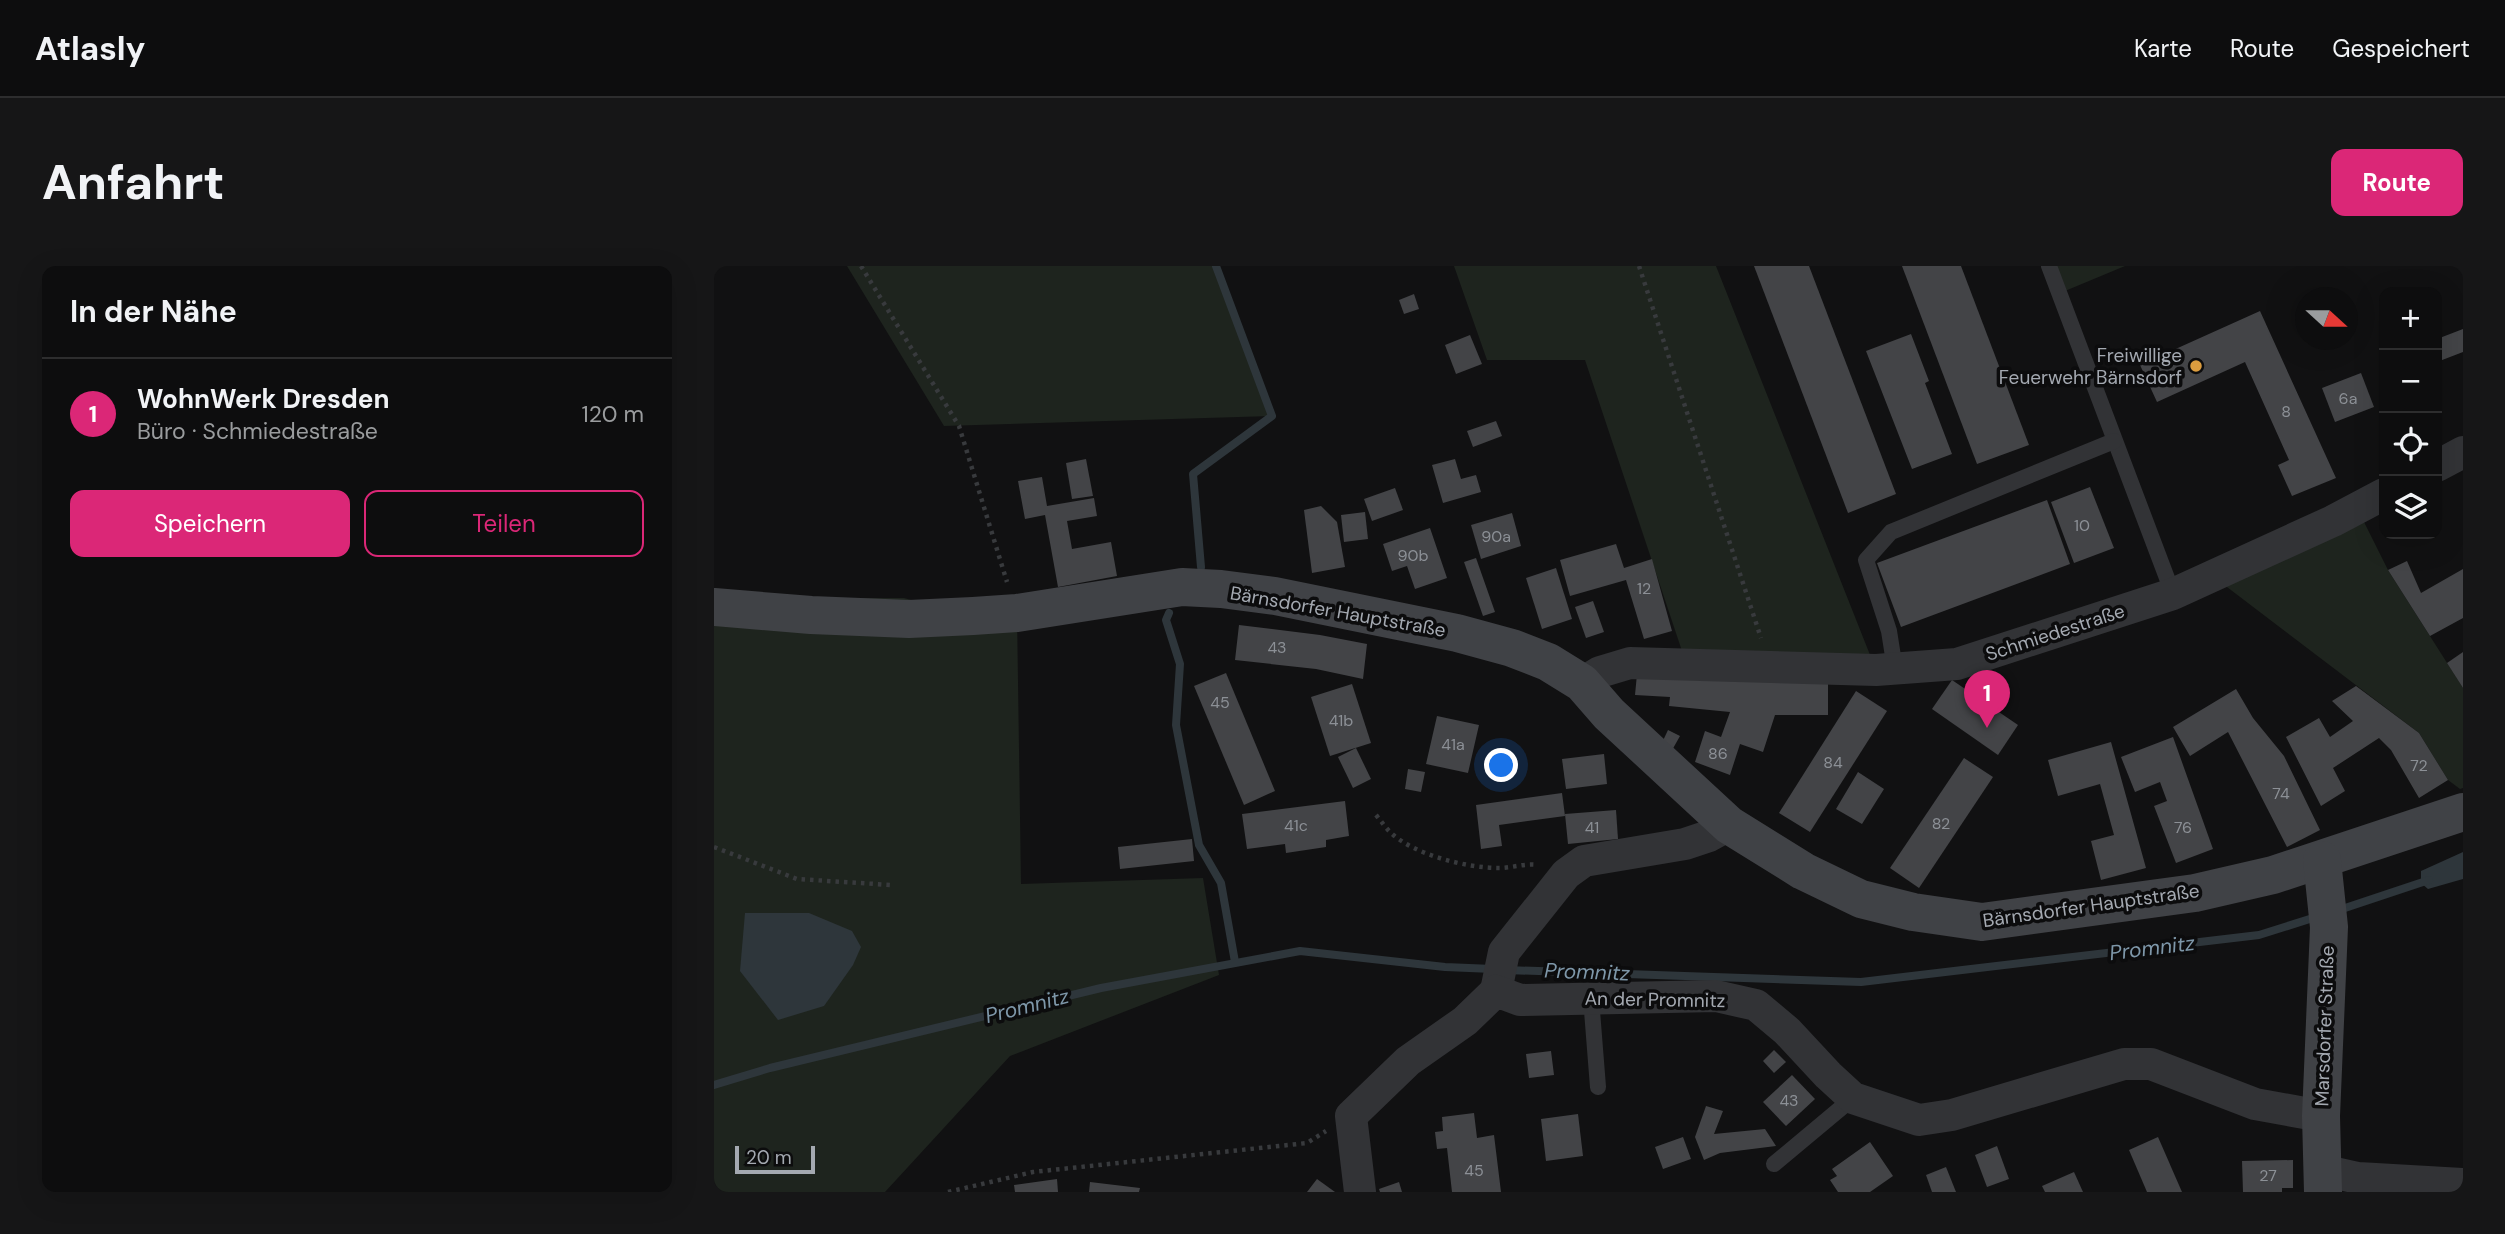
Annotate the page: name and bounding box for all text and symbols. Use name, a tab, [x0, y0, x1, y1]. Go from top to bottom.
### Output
text: Atlasly	[35, 27, 145, 70]
text: Karte	[2134, 33, 2192, 64]
text: Route	[2230, 33, 2294, 64]
text: Gespeichert	[2332, 33, 2470, 64]
button: Route	[2331, 149, 2463, 216]
text: Anfahrt	[42, 150, 224, 214]
north arrow	[2295, 287, 2358, 350]
map controls	[2379, 287, 2442, 539]
button: +	[2379, 287, 2442, 350]
text: In der Nähe	[70, 292, 237, 331]
place label: Freiwillige Feuerwehr Bärnsdorf	[1999, 343, 2182, 390]
button: −	[2379, 350, 2442, 413]
marker: Freiwillige Feuerwehr Bärnsdorf	[2188, 358, 2204, 374]
text: WohnWerk Dresden	[137, 382, 390, 416]
house number: 6a	[2339, 388, 2357, 409]
text: 1	[89, 399, 97, 429]
text: 120 m	[581, 399, 644, 429]
house number: 8	[2281, 401, 2291, 422]
button: locate	[2379, 413, 2442, 476]
text: Büro · Schmiedestraße	[137, 416, 378, 446]
button: layers	[2379, 476, 2442, 539]
button: Speichern	[70, 490, 350, 557]
button: Teilen	[364, 490, 644, 557]
house number: 10	[2074, 515, 2090, 536]
house number: 90a	[1481, 526, 1511, 547]
house number: 90b	[1397, 545, 1429, 566]
house number: 12	[1637, 578, 1651, 599]
street label: Bärnsdorfer Hauptstraße	[1228, 580, 1448, 643]
street label: Schmiedestraße	[1982, 598, 2128, 667]
house number: 43	[1267, 637, 1287, 658]
pin: 1	[1964, 670, 2010, 728]
house number: 45	[1210, 692, 1230, 713]
house number: 41b	[1329, 710, 1353, 731]
house number: 41a	[1441, 734, 1465, 755]
house number: 86	[1708, 743, 1728, 764]
your location	[1484, 748, 1518, 782]
house number: 84	[1823, 752, 1843, 773]
house number: 72	[2410, 755, 2428, 776]
house number: 74	[2272, 783, 2290, 804]
house number: 82	[1932, 813, 1950, 834]
house number: 41c	[1284, 815, 1308, 836]
house number: 41	[1585, 817, 1599, 838]
house number: 76	[2174, 817, 2192, 838]
street label: Bärnsdorfer Hauptstraße	[1981, 878, 2201, 933]
water label: Promnitz	[2108, 929, 2196, 967]
street label: Marsdorfer Straße	[2309, 945, 2340, 1107]
water label: Promnitz	[1544, 957, 1631, 987]
water label: Promnitz	[982, 982, 1072, 1030]
street label: An der Promnitz	[1584, 986, 1726, 1013]
house number: 43	[1779, 1090, 1799, 1111]
scale bar	[735, 1143, 816, 1175]
text: 20 m	[746, 1145, 792, 1170]
house number: 45	[1464, 1160, 1484, 1181]
house number: 27	[2259, 1165, 2277, 1186]

